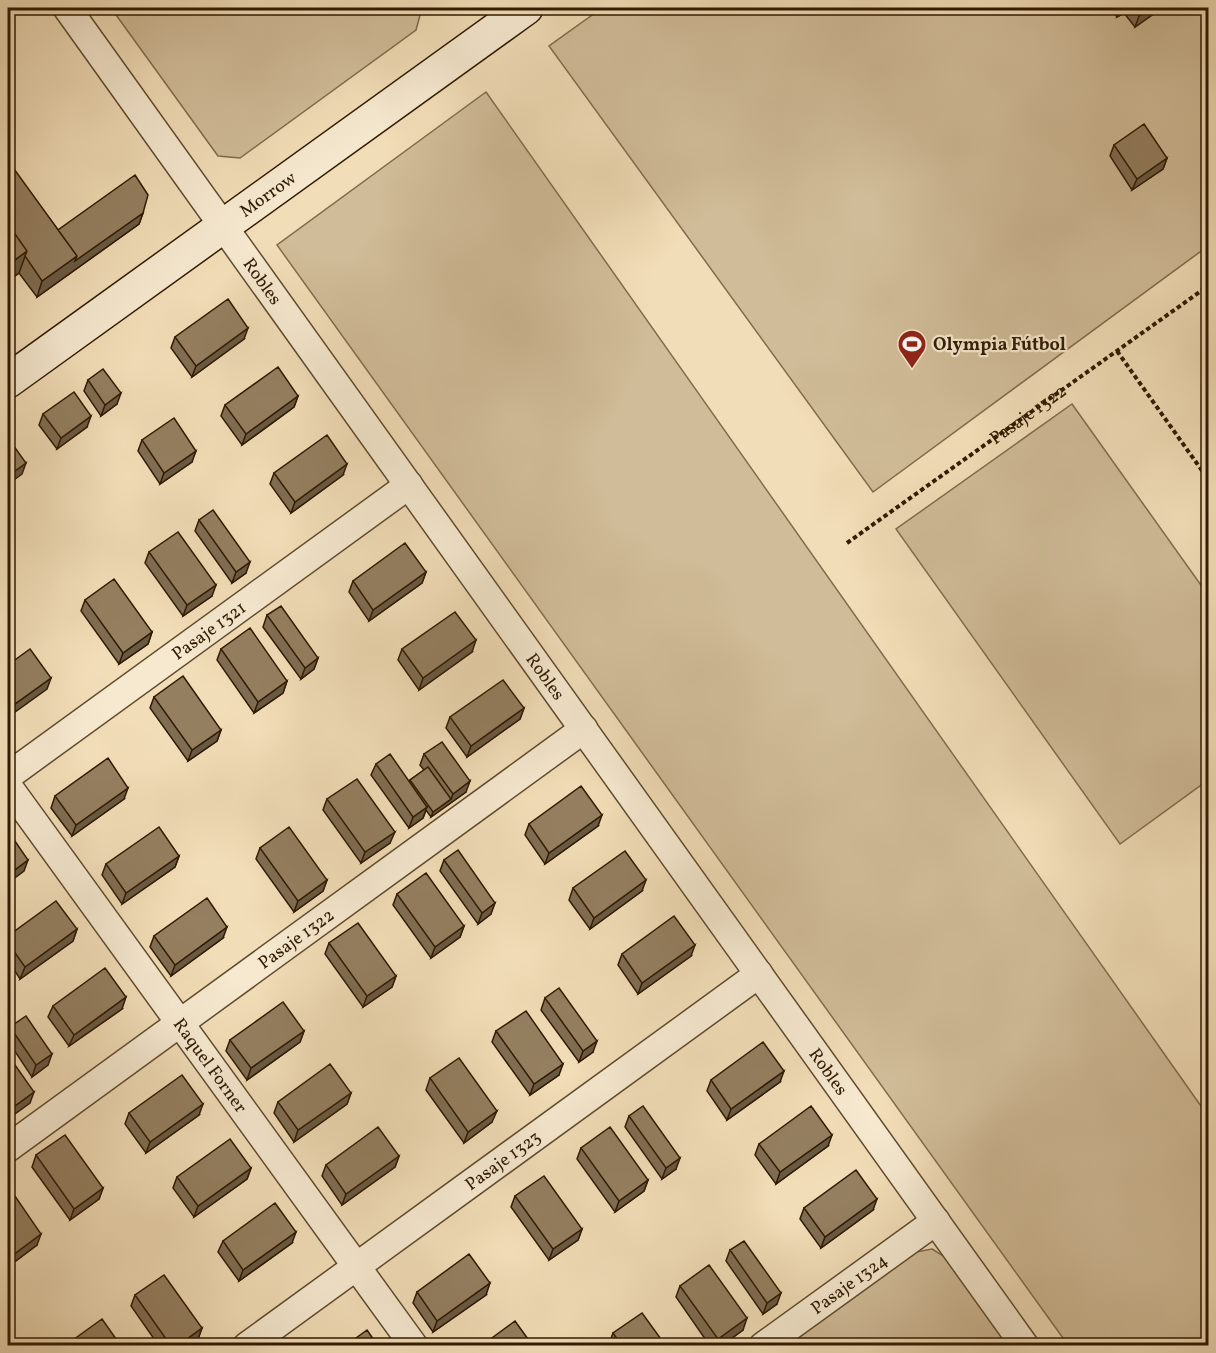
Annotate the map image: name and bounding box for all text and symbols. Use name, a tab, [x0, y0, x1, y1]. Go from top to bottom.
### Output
street label: Morrow	[235, 166, 302, 224]
street label: Robles	[236, 253, 287, 311]
sports icon: Olympia Fútbol	[896, 328, 928, 370]
place label: Olympia Fútbol	[933, 333, 1066, 358]
street label: Pasaje 1322	[985, 379, 1072, 451]
street label: Pasaje 1321	[167, 596, 252, 667]
street label: Robles	[519, 649, 570, 706]
street label: Pasaje 1322	[253, 904, 340, 976]
street label: Raquel Forner	[166, 1014, 253, 1119]
street label: Robles	[802, 1044, 853, 1101]
street label: Pasaje 1323	[461, 1125, 546, 1197]
street label: Pasaje 1324	[806, 1249, 893, 1321]

